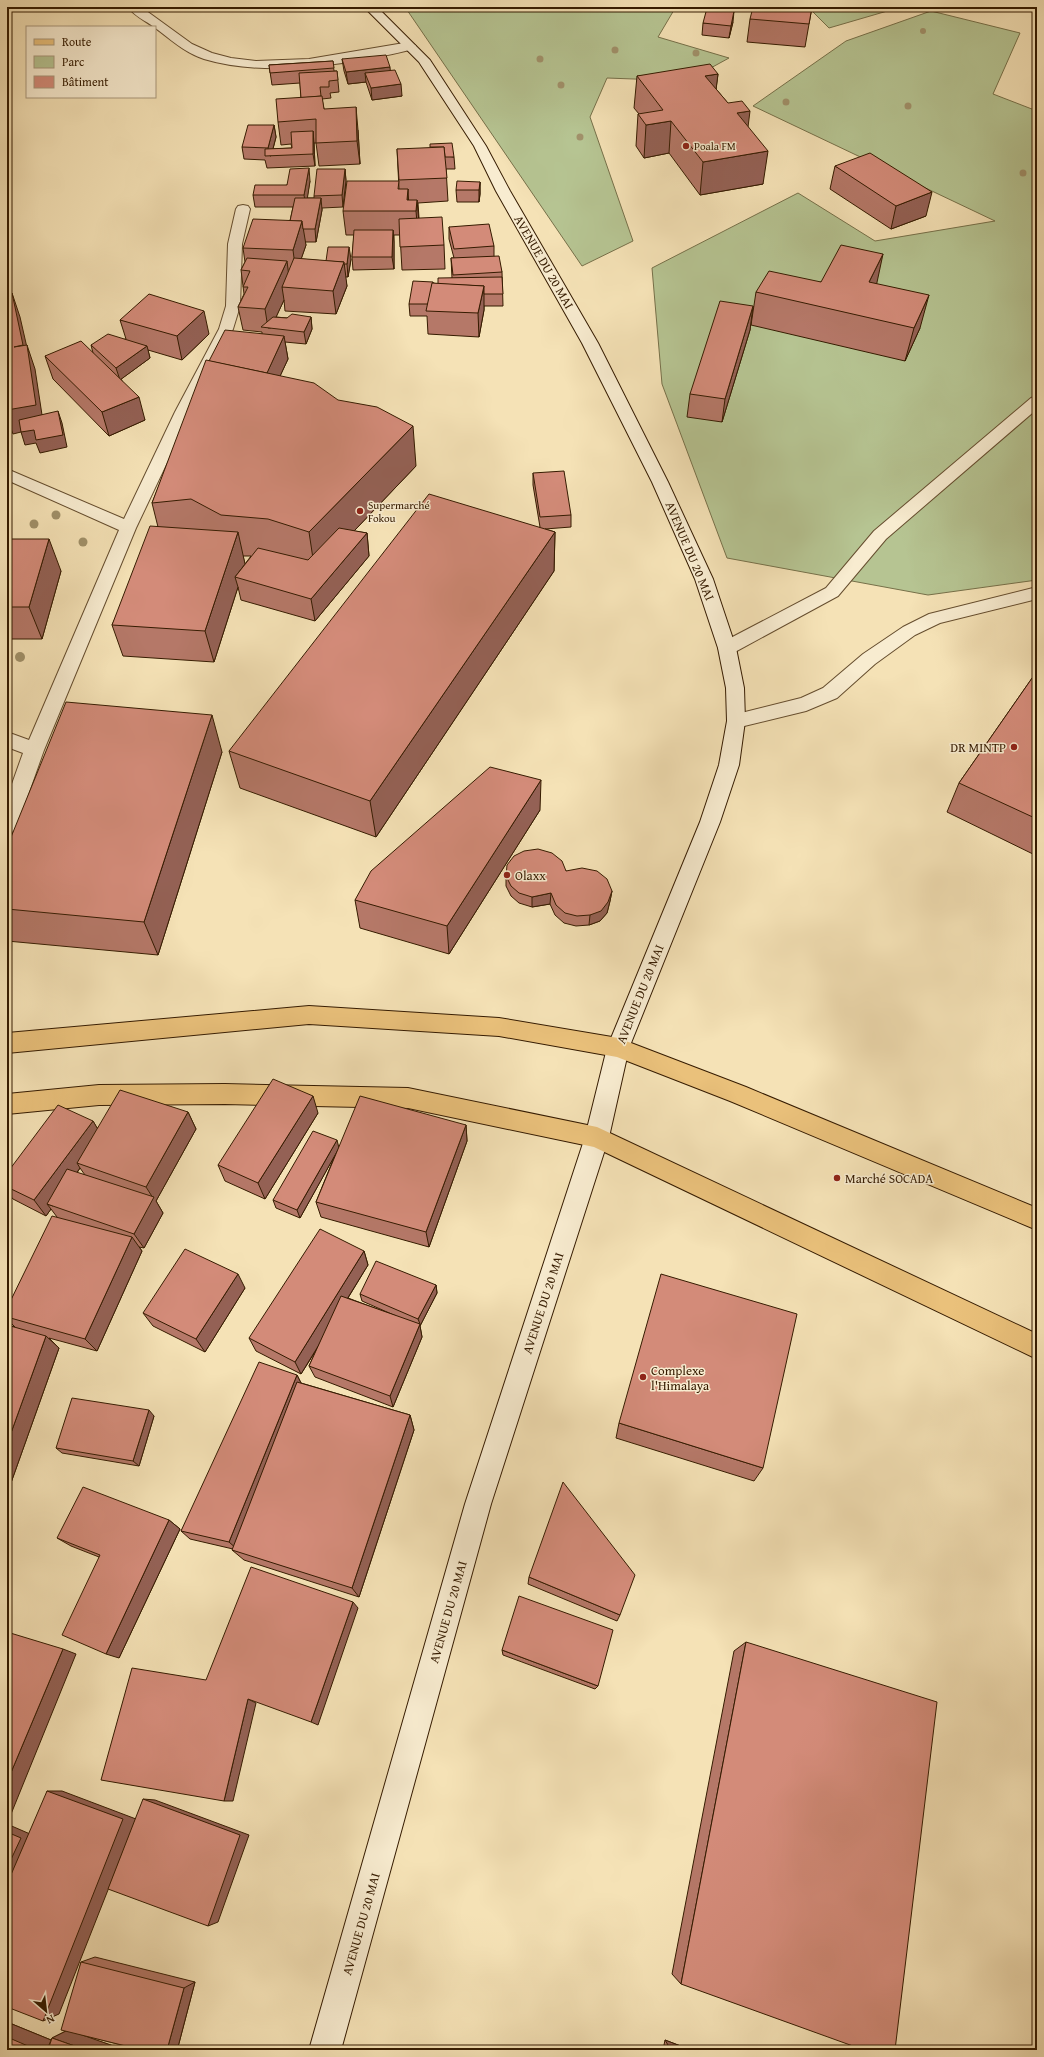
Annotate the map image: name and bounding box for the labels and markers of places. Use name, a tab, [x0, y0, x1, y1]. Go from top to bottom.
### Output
place label: Poala FM	[694, 138, 736, 154]
marker: Poala FM	[681, 141, 691, 151]
place label: Supermarché Fokou	[368, 497, 430, 526]
marker: Supermarché Fokou	[355, 506, 365, 516]
place label: DR MINTP	[950, 738, 1006, 757]
marker: DR MINTP	[1009, 742, 1019, 752]
place label: Olaxx	[515, 866, 546, 885]
marker: Olaxx	[502, 870, 512, 880]
place label: Marché SOCADA	[845, 1169, 933, 1188]
marker: Marché SOCADA	[832, 1173, 842, 1183]
place label: Complexe l'Himalaya	[651, 1361, 710, 1395]
marker: Complexe l'Himalaya	[638, 1372, 648, 1382]

